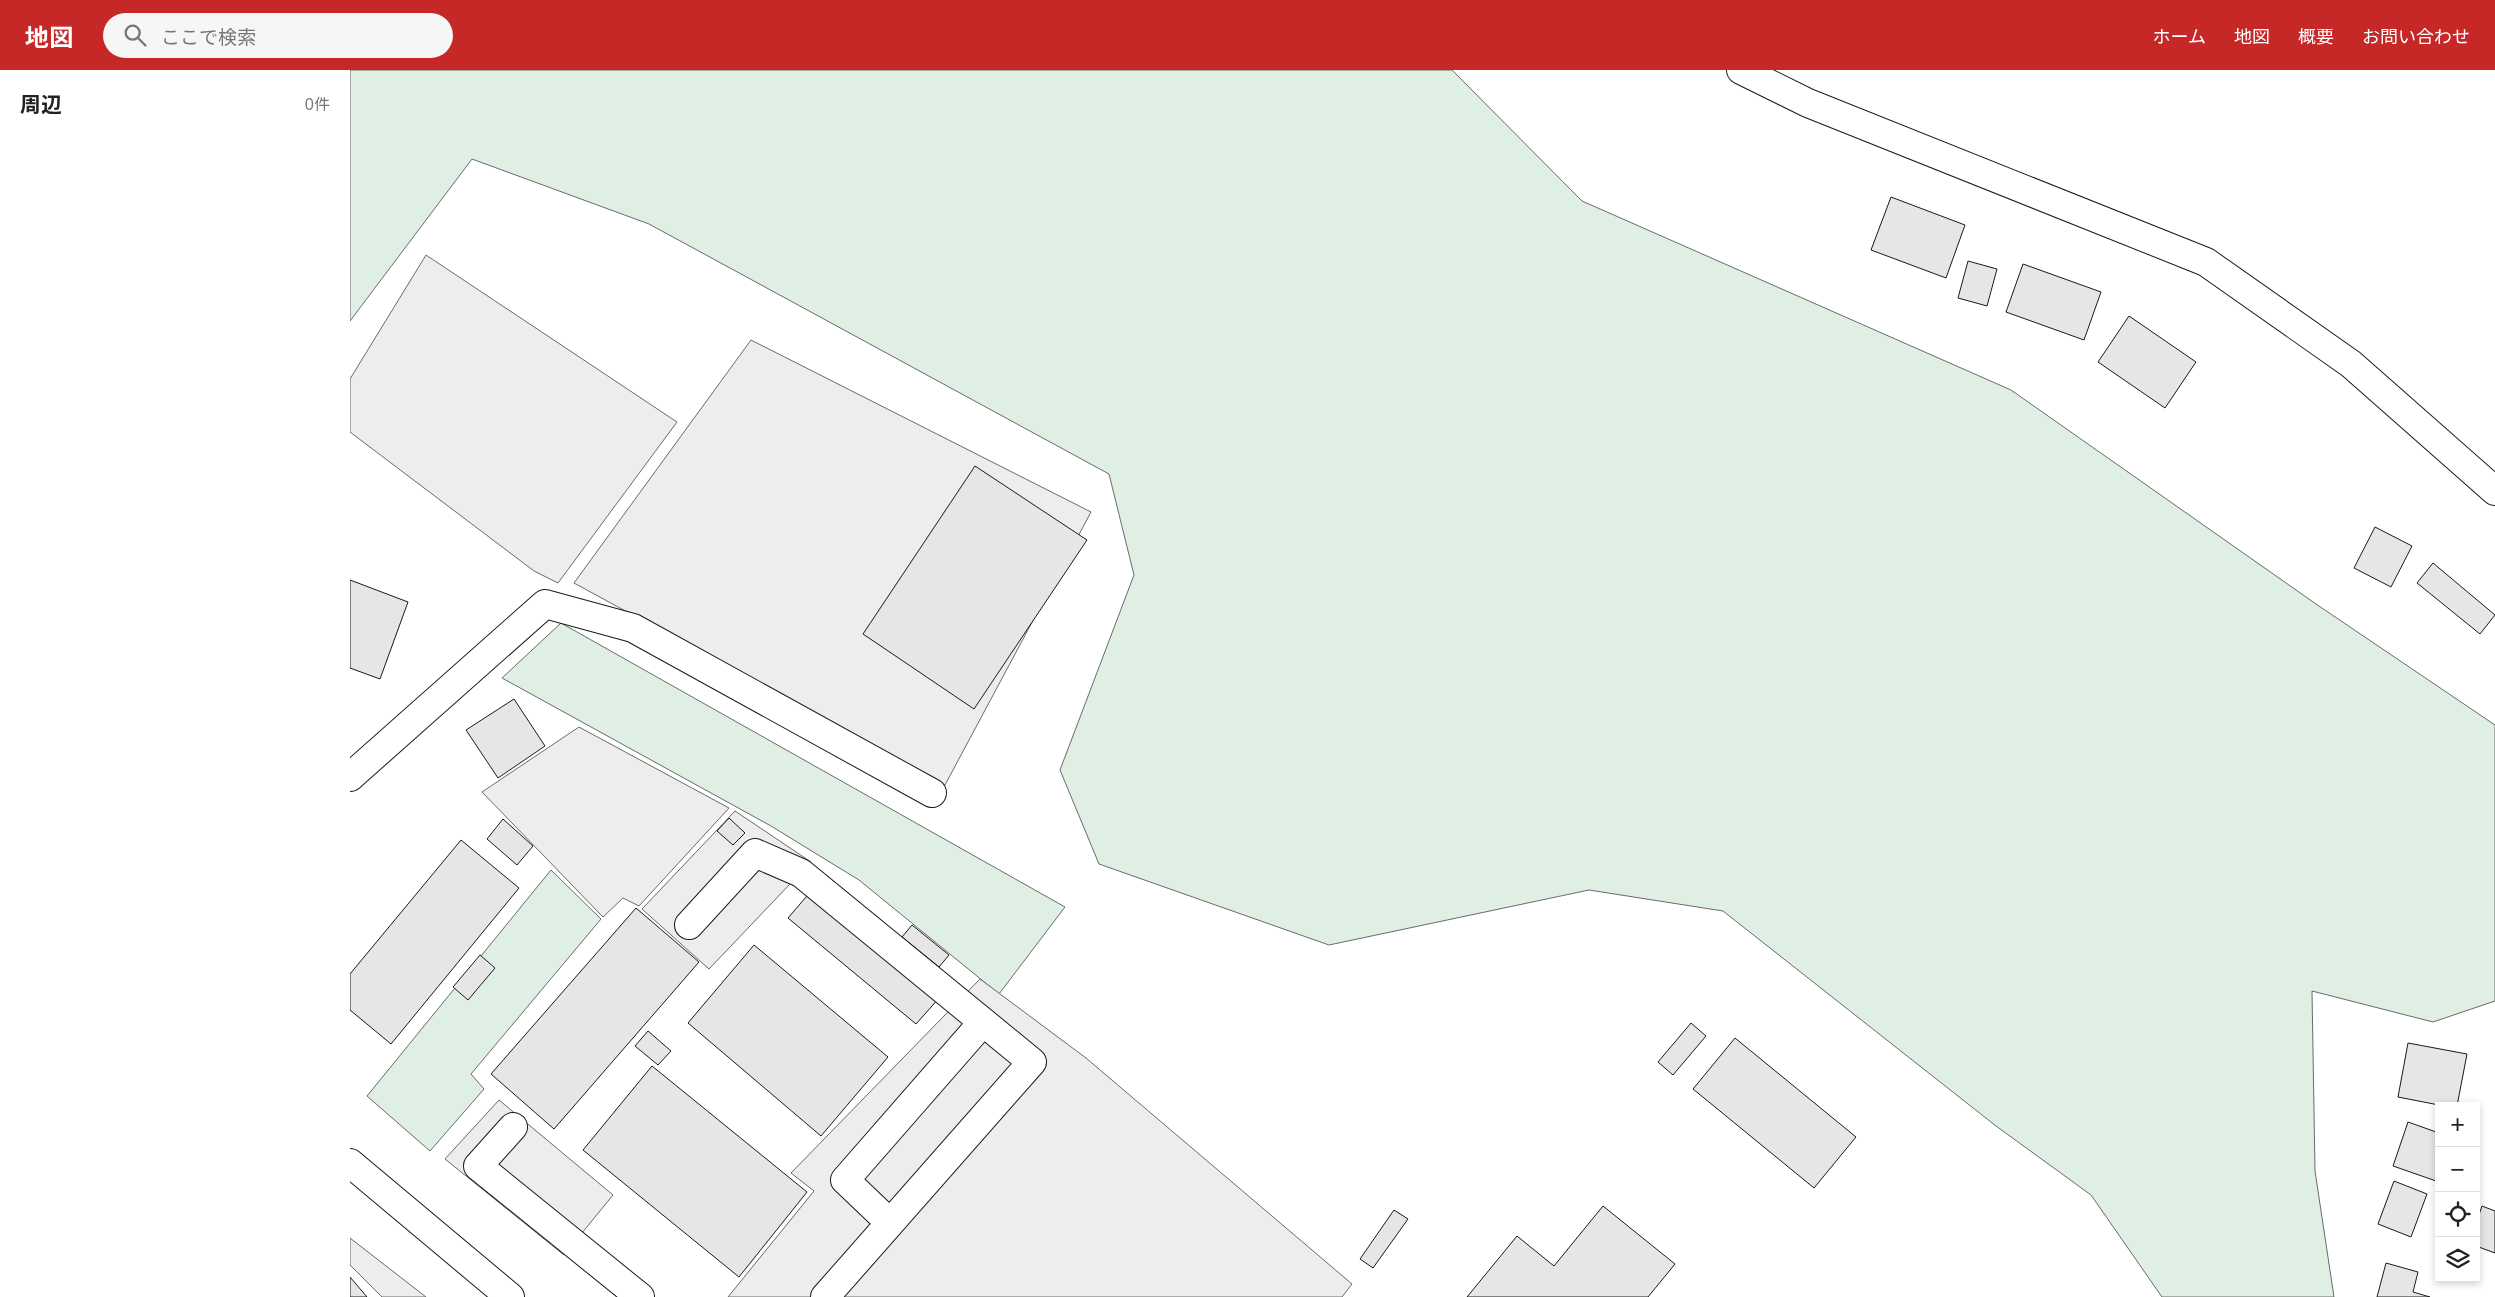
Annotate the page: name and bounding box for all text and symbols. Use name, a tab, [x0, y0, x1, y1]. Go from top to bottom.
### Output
search box	[103, 13, 453, 58]
text: 地図	[25, 21, 73, 53]
icon: search	[121, 21, 149, 49]
text: ここで検索	[161, 25, 256, 49]
text: ホーム	[2153, 25, 2206, 48]
text: 地図	[2234, 25, 2270, 48]
text: 概要	[2298, 25, 2334, 48]
text: お問い合わせ	[2362, 25, 2470, 48]
text: 周辺	[20, 90, 62, 118]
text: 0件	[304, 94, 330, 114]
map controls	[2435, 1102, 2480, 1282]
button: +	[2435, 1102, 2480, 1147]
button: −	[2435, 1147, 2480, 1192]
button: locate	[2435, 1192, 2480, 1237]
button: layers	[2435, 1237, 2480, 1282]

